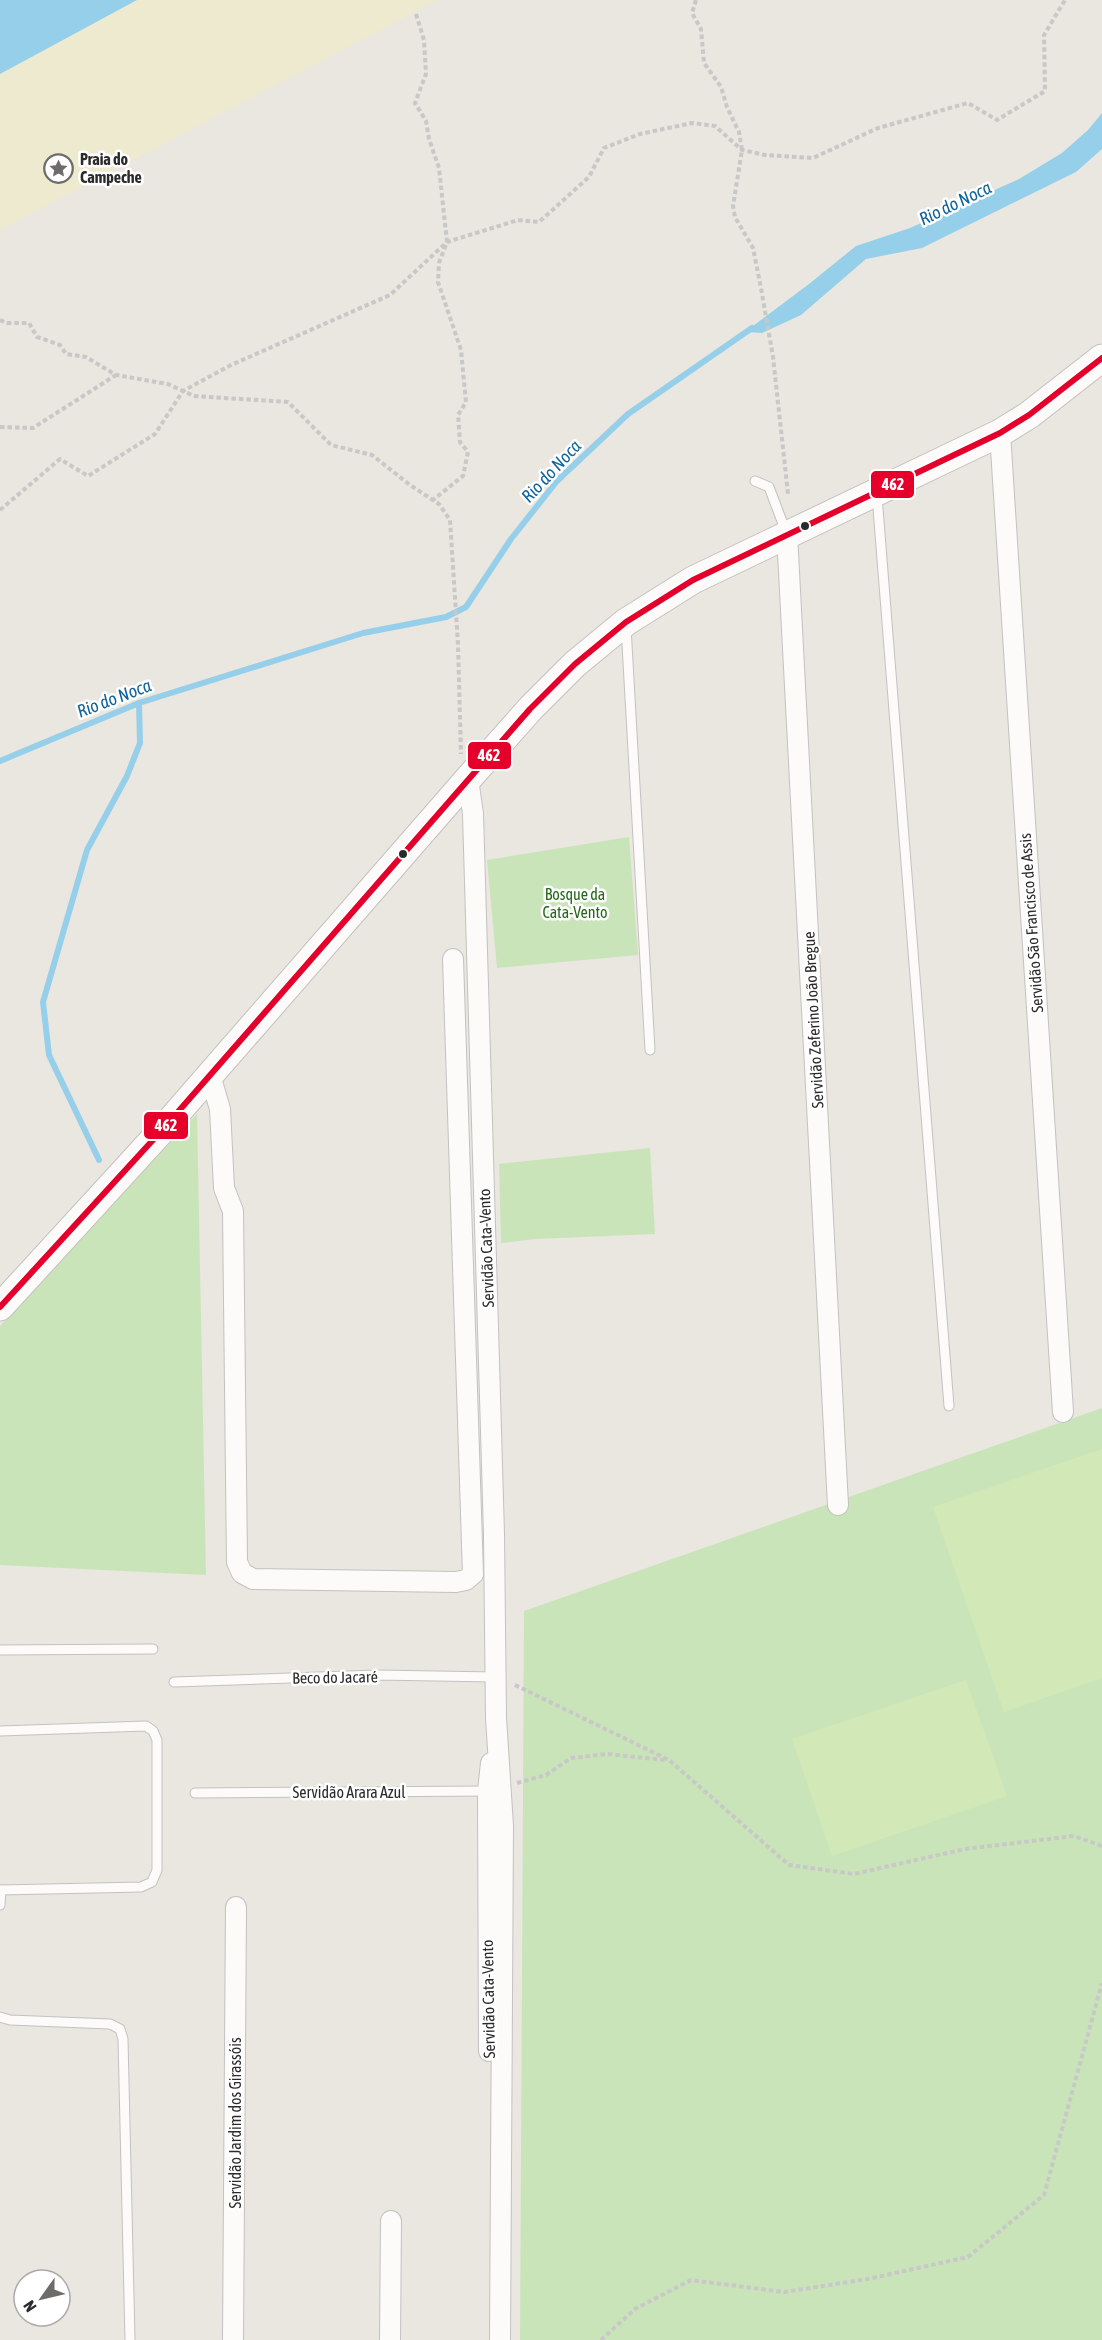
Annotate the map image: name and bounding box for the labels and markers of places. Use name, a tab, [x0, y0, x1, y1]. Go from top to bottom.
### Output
place label: Praia do Campeche	[80, 150, 142, 186]
place icon: Praia do Campeche	[43, 152, 75, 184]
unlabelled marker	[799, 520, 811, 532]
unlabelled marker	[397, 848, 409, 860]

